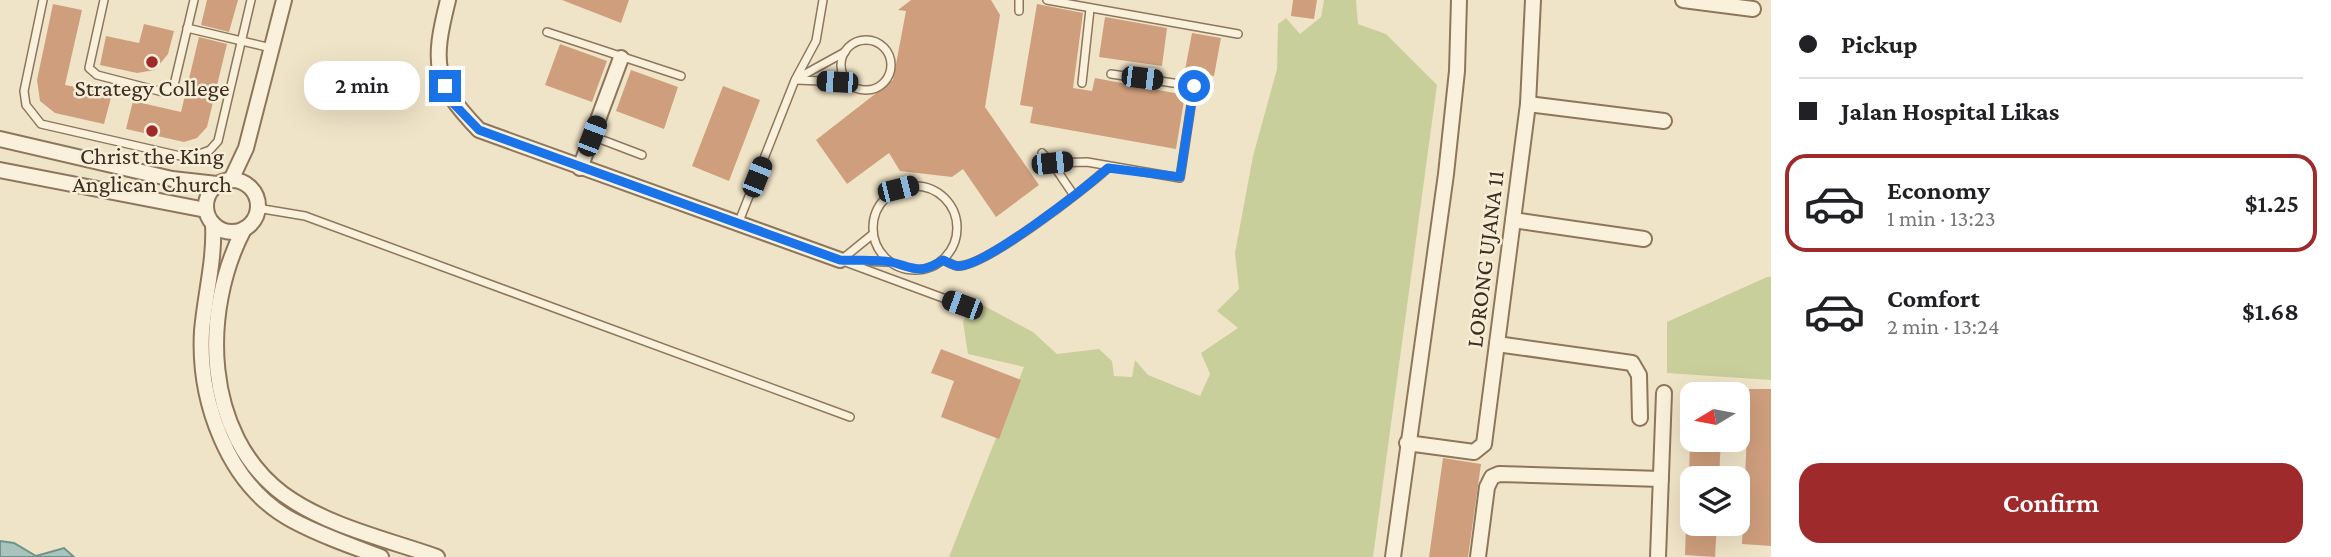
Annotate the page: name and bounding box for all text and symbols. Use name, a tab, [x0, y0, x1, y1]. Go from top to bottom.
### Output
text: Pickup	[1841, 30, 1918, 59]
marker: Strategy College	[144, 54, 160, 70]
callout: 2 min	[305, 62, 420, 110]
car	[1120, 65, 1165, 91]
route end	[429, 70, 461, 102]
car	[816, 70, 859, 94]
route start	[1178, 70, 1210, 102]
text: 2 min	[335, 72, 389, 98]
place label: Strategy College	[75, 74, 229, 101]
text: Jalan Hospital Likas	[1841, 97, 2059, 126]
car	[575, 113, 610, 159]
marker: Christ the King Anglican Church	[144, 123, 160, 139]
place label: Christ the King Anglican Church	[72, 142, 232, 197]
car	[1031, 150, 1074, 176]
car	[740, 154, 775, 200]
street label: LORONG UJANA 11	[1460, 169, 1509, 349]
icon: car	[1803, 172, 1866, 235]
car	[876, 174, 921, 204]
text: Economy	[1887, 176, 1990, 205]
text: $1.25	[2245, 189, 2299, 218]
text: 1 min · 13:23	[1887, 205, 1996, 231]
icon: car	[1803, 280, 1866, 343]
text: Comfort	[1887, 284, 1980, 313]
car	[939, 288, 986, 322]
text: $1.68	[2242, 297, 2299, 326]
text: 2 min · 13:24	[1887, 313, 2000, 339]
north arrow	[1680, 382, 1750, 452]
map controls	[1680, 382, 1750, 536]
button: Confirm	[1799, 463, 2303, 543]
button: layers	[1680, 466, 1750, 536]

